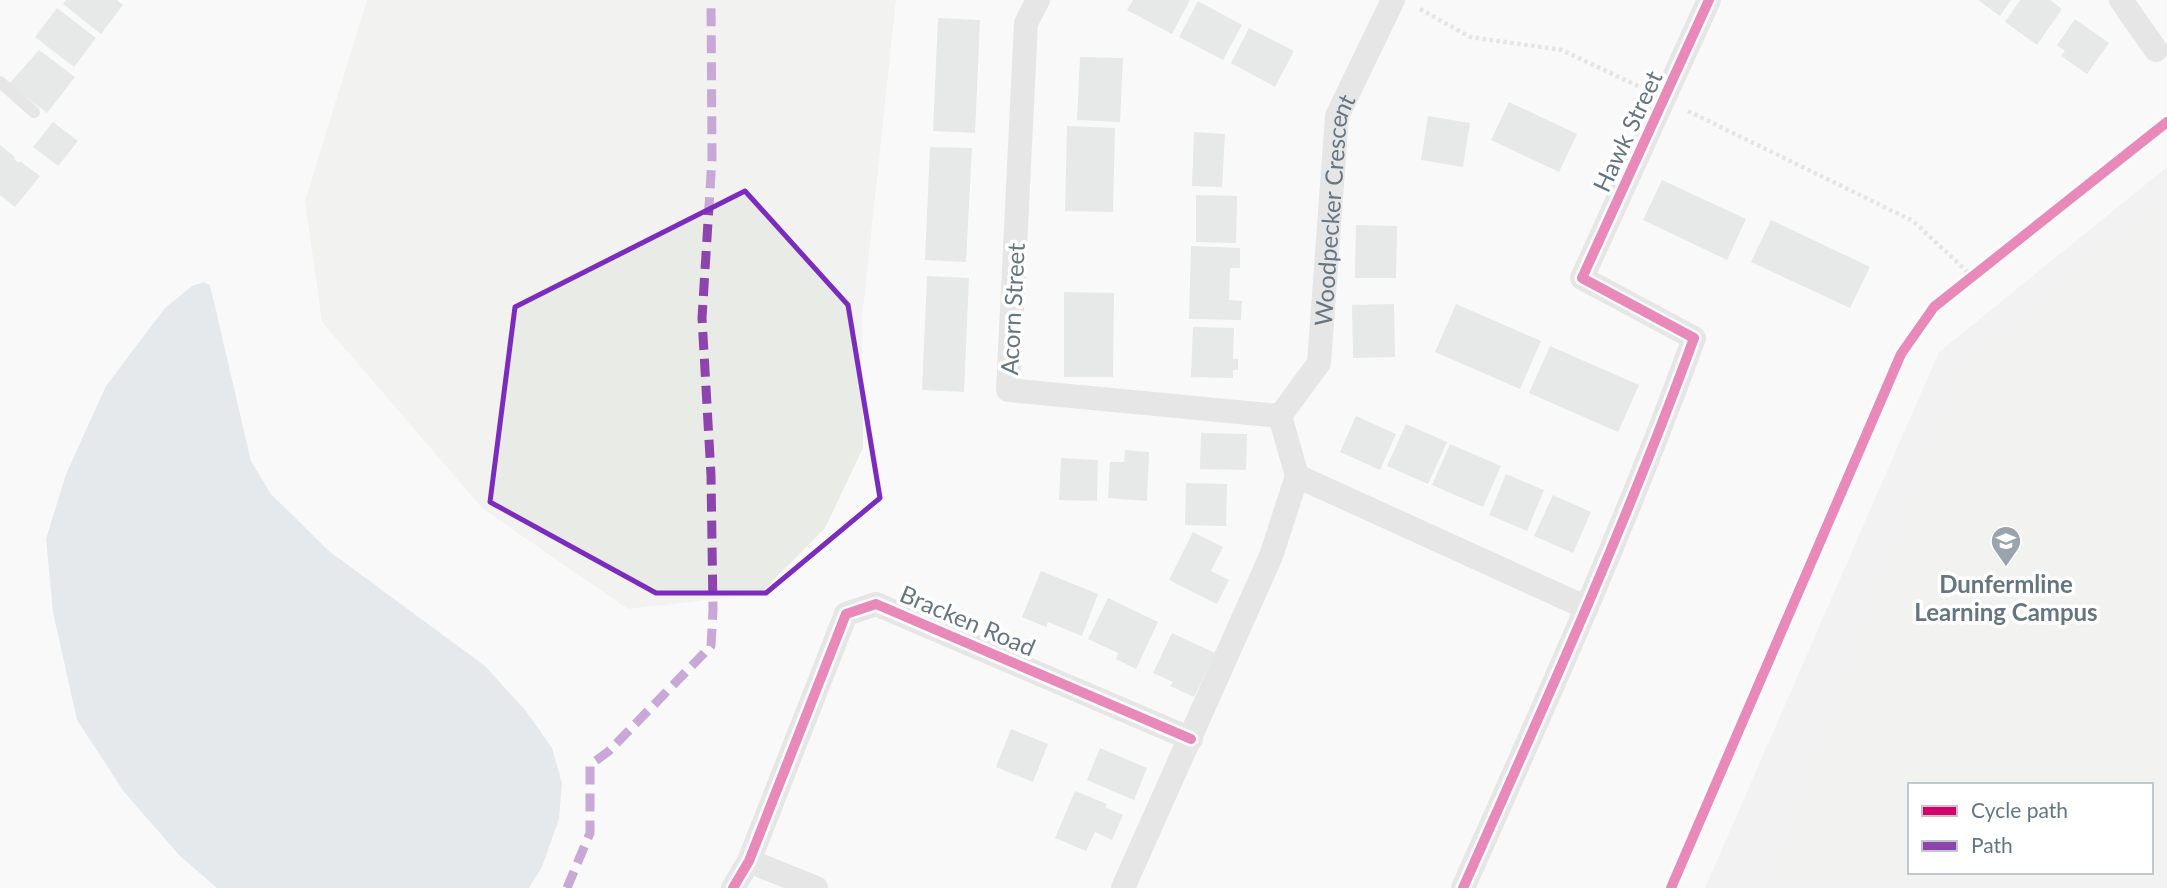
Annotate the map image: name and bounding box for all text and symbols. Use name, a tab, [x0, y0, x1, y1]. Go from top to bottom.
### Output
street label: Hawk Street	[1586, 66, 1668, 196]
street label: Woodpecker Crescent	[1307, 88, 1360, 327]
street label: Acorn Street	[994, 242, 1030, 376]
school or university icon: Dunfermline Learning Campus	[1989, 524, 2023, 568]
place label: Dunfermline Learning Campus	[1914, 569, 2098, 626]
street label: Bracken Road	[896, 578, 1040, 662]
legend	[1908, 783, 2153, 874]
text: Cycle path	[1971, 797, 2068, 822]
text: Path	[1971, 832, 2013, 857]

